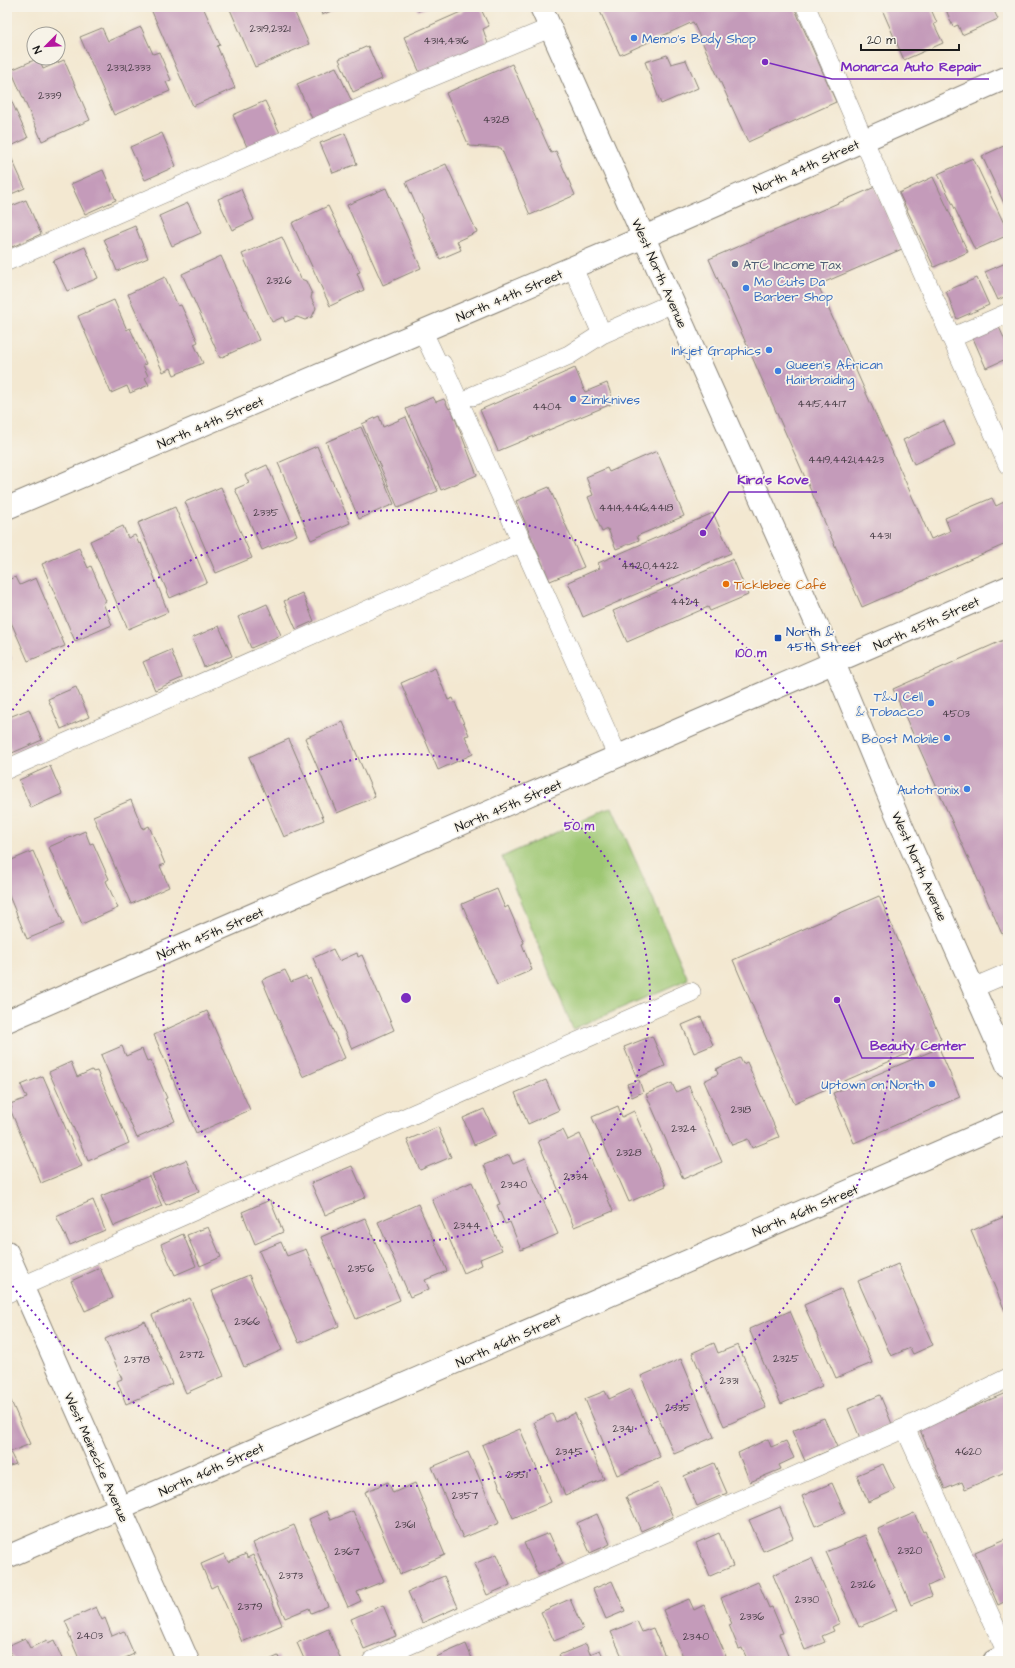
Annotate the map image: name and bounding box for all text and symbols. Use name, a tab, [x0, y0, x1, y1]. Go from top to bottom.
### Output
house number: 2319,2321	[249, 21, 291, 36]
north arrow	[26, 26, 66, 66]
scale bar	[861, 26, 959, 52]
place label: Memo's Body Shop	[642, 30, 756, 49]
text: 20 m	[867, 32, 896, 49]
house number: 4314,4316	[423, 33, 469, 48]
marker: Memo's Body Shop	[629, 33, 639, 43]
text: N	[29, 44, 46, 56]
callout: Monarca Auto Repair	[832, 53, 989, 79]
text: Monarca Auto Repair	[841, 57, 981, 77]
house number: 2331,2333	[107, 60, 151, 75]
house number: 2339	[38, 88, 62, 103]
house number: 4328	[483, 112, 509, 127]
street label: North 44th Street	[751, 135, 863, 198]
street label: West North Avenue	[627, 216, 691, 331]
place label: ATC Income Tax	[743, 256, 842, 274]
marker: ATC Income Tax	[730, 259, 740, 269]
street label: North 44th Street	[453, 265, 566, 327]
house number: 2326	[266, 273, 292, 288]
place label: Mo Cuts Da Barber Shop	[754, 273, 833, 306]
marker: Mo Cuts Da Barber Shop	[741, 283, 751, 293]
place label: Inkjet Graphics	[672, 342, 761, 360]
marker: Inkjet Graphics	[764, 345, 774, 355]
place label: Queen's African Hairbraiding	[786, 356, 883, 390]
marker: Queen's African Hairbraiding	[773, 366, 783, 376]
place label: Zimknives	[581, 391, 641, 409]
street label: North 44th Street	[154, 392, 267, 454]
marker: Zimknives	[568, 394, 578, 404]
house number: 4415,4417	[797, 396, 847, 411]
house number: 4404	[532, 399, 562, 414]
house number: 4419,4421,4423	[808, 452, 884, 467]
callout: Kira's Kove	[729, 466, 817, 492]
text: Kira's Kove	[737, 470, 809, 490]
house number: 4414,4416,4418	[599, 500, 673, 515]
house number: 2335	[253, 505, 279, 520]
house number: 4431	[869, 528, 892, 543]
house number: 4420,4422	[621, 558, 680, 573]
place label: Ticklebee Café	[734, 576, 827, 594]
marker: Ticklebee Café	[721, 579, 731, 589]
street label: North 45th Street	[870, 592, 983, 655]
house number: 4424	[671, 594, 700, 609]
place label: North & 45th Street	[786, 623, 862, 656]
marker: North & 45th Street	[773, 633, 783, 643]
text: 100 m	[736, 645, 767, 662]
place label: T&J Cell & Tobacco	[856, 688, 924, 721]
marker: T&J Cell & Tobacco	[926, 698, 936, 708]
house number: 4503	[942, 706, 970, 721]
place label: Boost Mobile	[862, 730, 939, 748]
marker: Boost Mobile	[942, 733, 952, 743]
street label: North 45th Street	[452, 775, 565, 837]
place label: Autotronix	[897, 781, 960, 799]
marker: Autotronix	[962, 784, 972, 794]
street label: West North Avenue	[887, 809, 951, 924]
text: 50 m	[564, 818, 595, 835]
street label: North 45th Street	[154, 903, 267, 965]
centre of rings	[399, 991, 413, 1005]
callout: Beauty Center	[862, 1032, 974, 1058]
text: Beauty Center	[870, 1036, 966, 1056]
place label: Uptown on North	[821, 1076, 925, 1094]
marker: Uptown on North	[927, 1079, 937, 1089]
house number: 2318	[731, 1102, 751, 1117]
house number: 2324	[671, 1121, 697, 1136]
house number: 2328	[616, 1145, 642, 1160]
house number: 2334	[564, 1169, 589, 1184]
house number: 2340	[501, 1177, 527, 1192]
street label: North 46th Street	[750, 1180, 862, 1241]
house number: 2344	[454, 1218, 481, 1233]
house number: 2356	[348, 1261, 374, 1276]
street label: North 46th Street	[453, 1309, 565, 1372]
house number: 2366	[234, 1314, 260, 1329]
house number: 2372	[180, 1347, 205, 1362]
house number: 2325	[773, 1351, 799, 1366]
house number: 2378	[124, 1352, 150, 1367]
house number: 2331	[720, 1373, 739, 1388]
street label: West Meinecke Avenue	[59, 1390, 133, 1525]
house number: 2335	[665, 1400, 691, 1415]
house number: 2341	[613, 1421, 634, 1436]
street label: North 46th Street	[156, 1438, 268, 1501]
house number: 2345	[555, 1444, 583, 1459]
house number: 4620	[954, 1444, 982, 1459]
house number: 2351	[506, 1467, 528, 1482]
house number: 2357	[452, 1488, 478, 1503]
house number: 2361	[395, 1517, 416, 1532]
house number: 2320	[897, 1543, 923, 1558]
house number: 2367	[334, 1544, 360, 1559]
house number: 2373	[279, 1568, 304, 1583]
house number: 2326	[850, 1577, 876, 1592]
house number: 2330	[795, 1592, 819, 1607]
house number: 2379	[238, 1599, 262, 1614]
house number: 2336	[740, 1609, 764, 1624]
house number: 2403	[77, 1628, 104, 1643]
house number: 2340	[683, 1629, 709, 1644]

